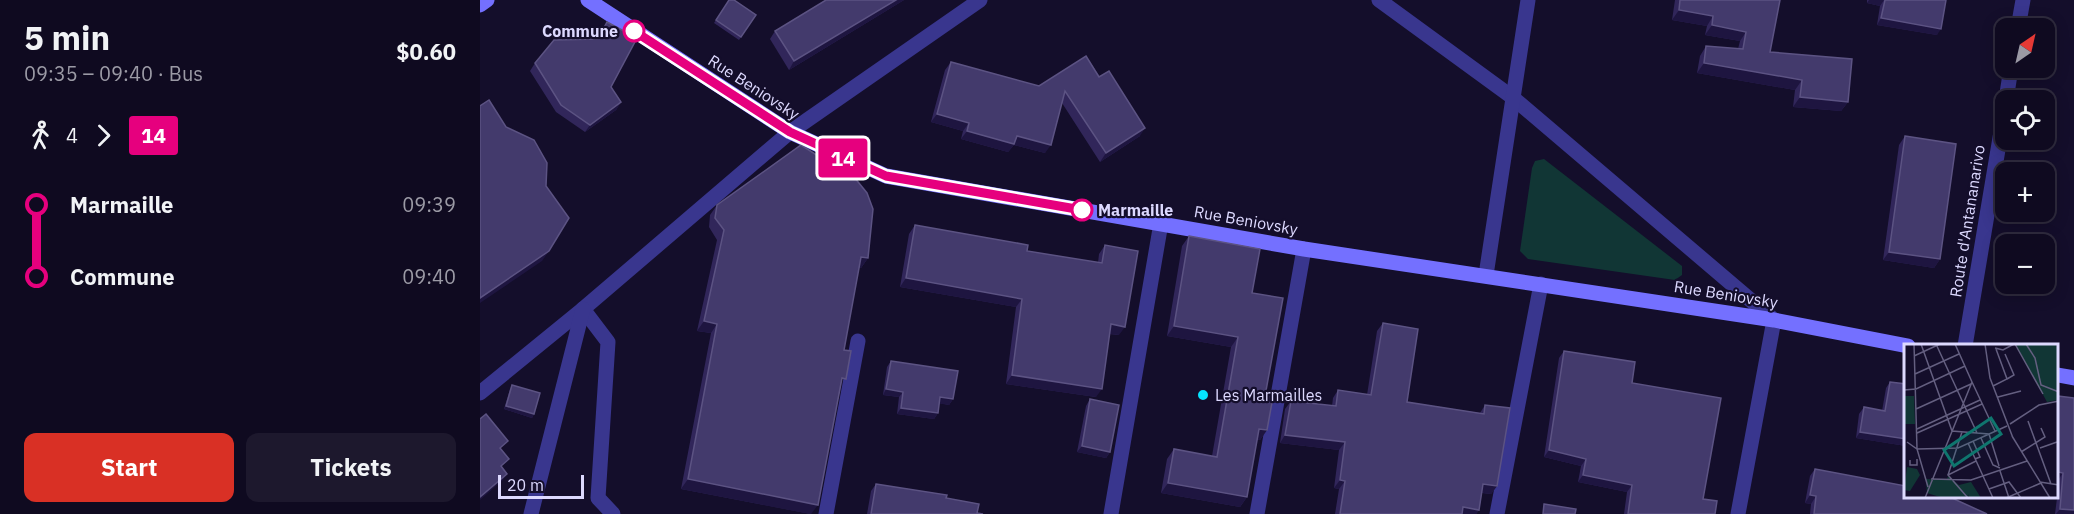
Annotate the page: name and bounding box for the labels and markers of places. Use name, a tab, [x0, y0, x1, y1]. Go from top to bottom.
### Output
marker: Commune	[623, 20, 645, 42]
place label: Commune	[542, 21, 618, 41]
marker: Marmaille	[1071, 199, 1093, 221]
place label: Marmaille	[1098, 200, 1173, 220]
place label: Les Marmailles	[1215, 385, 1322, 405]
marker: Les Marmailles	[1196, 388, 1210, 402]

